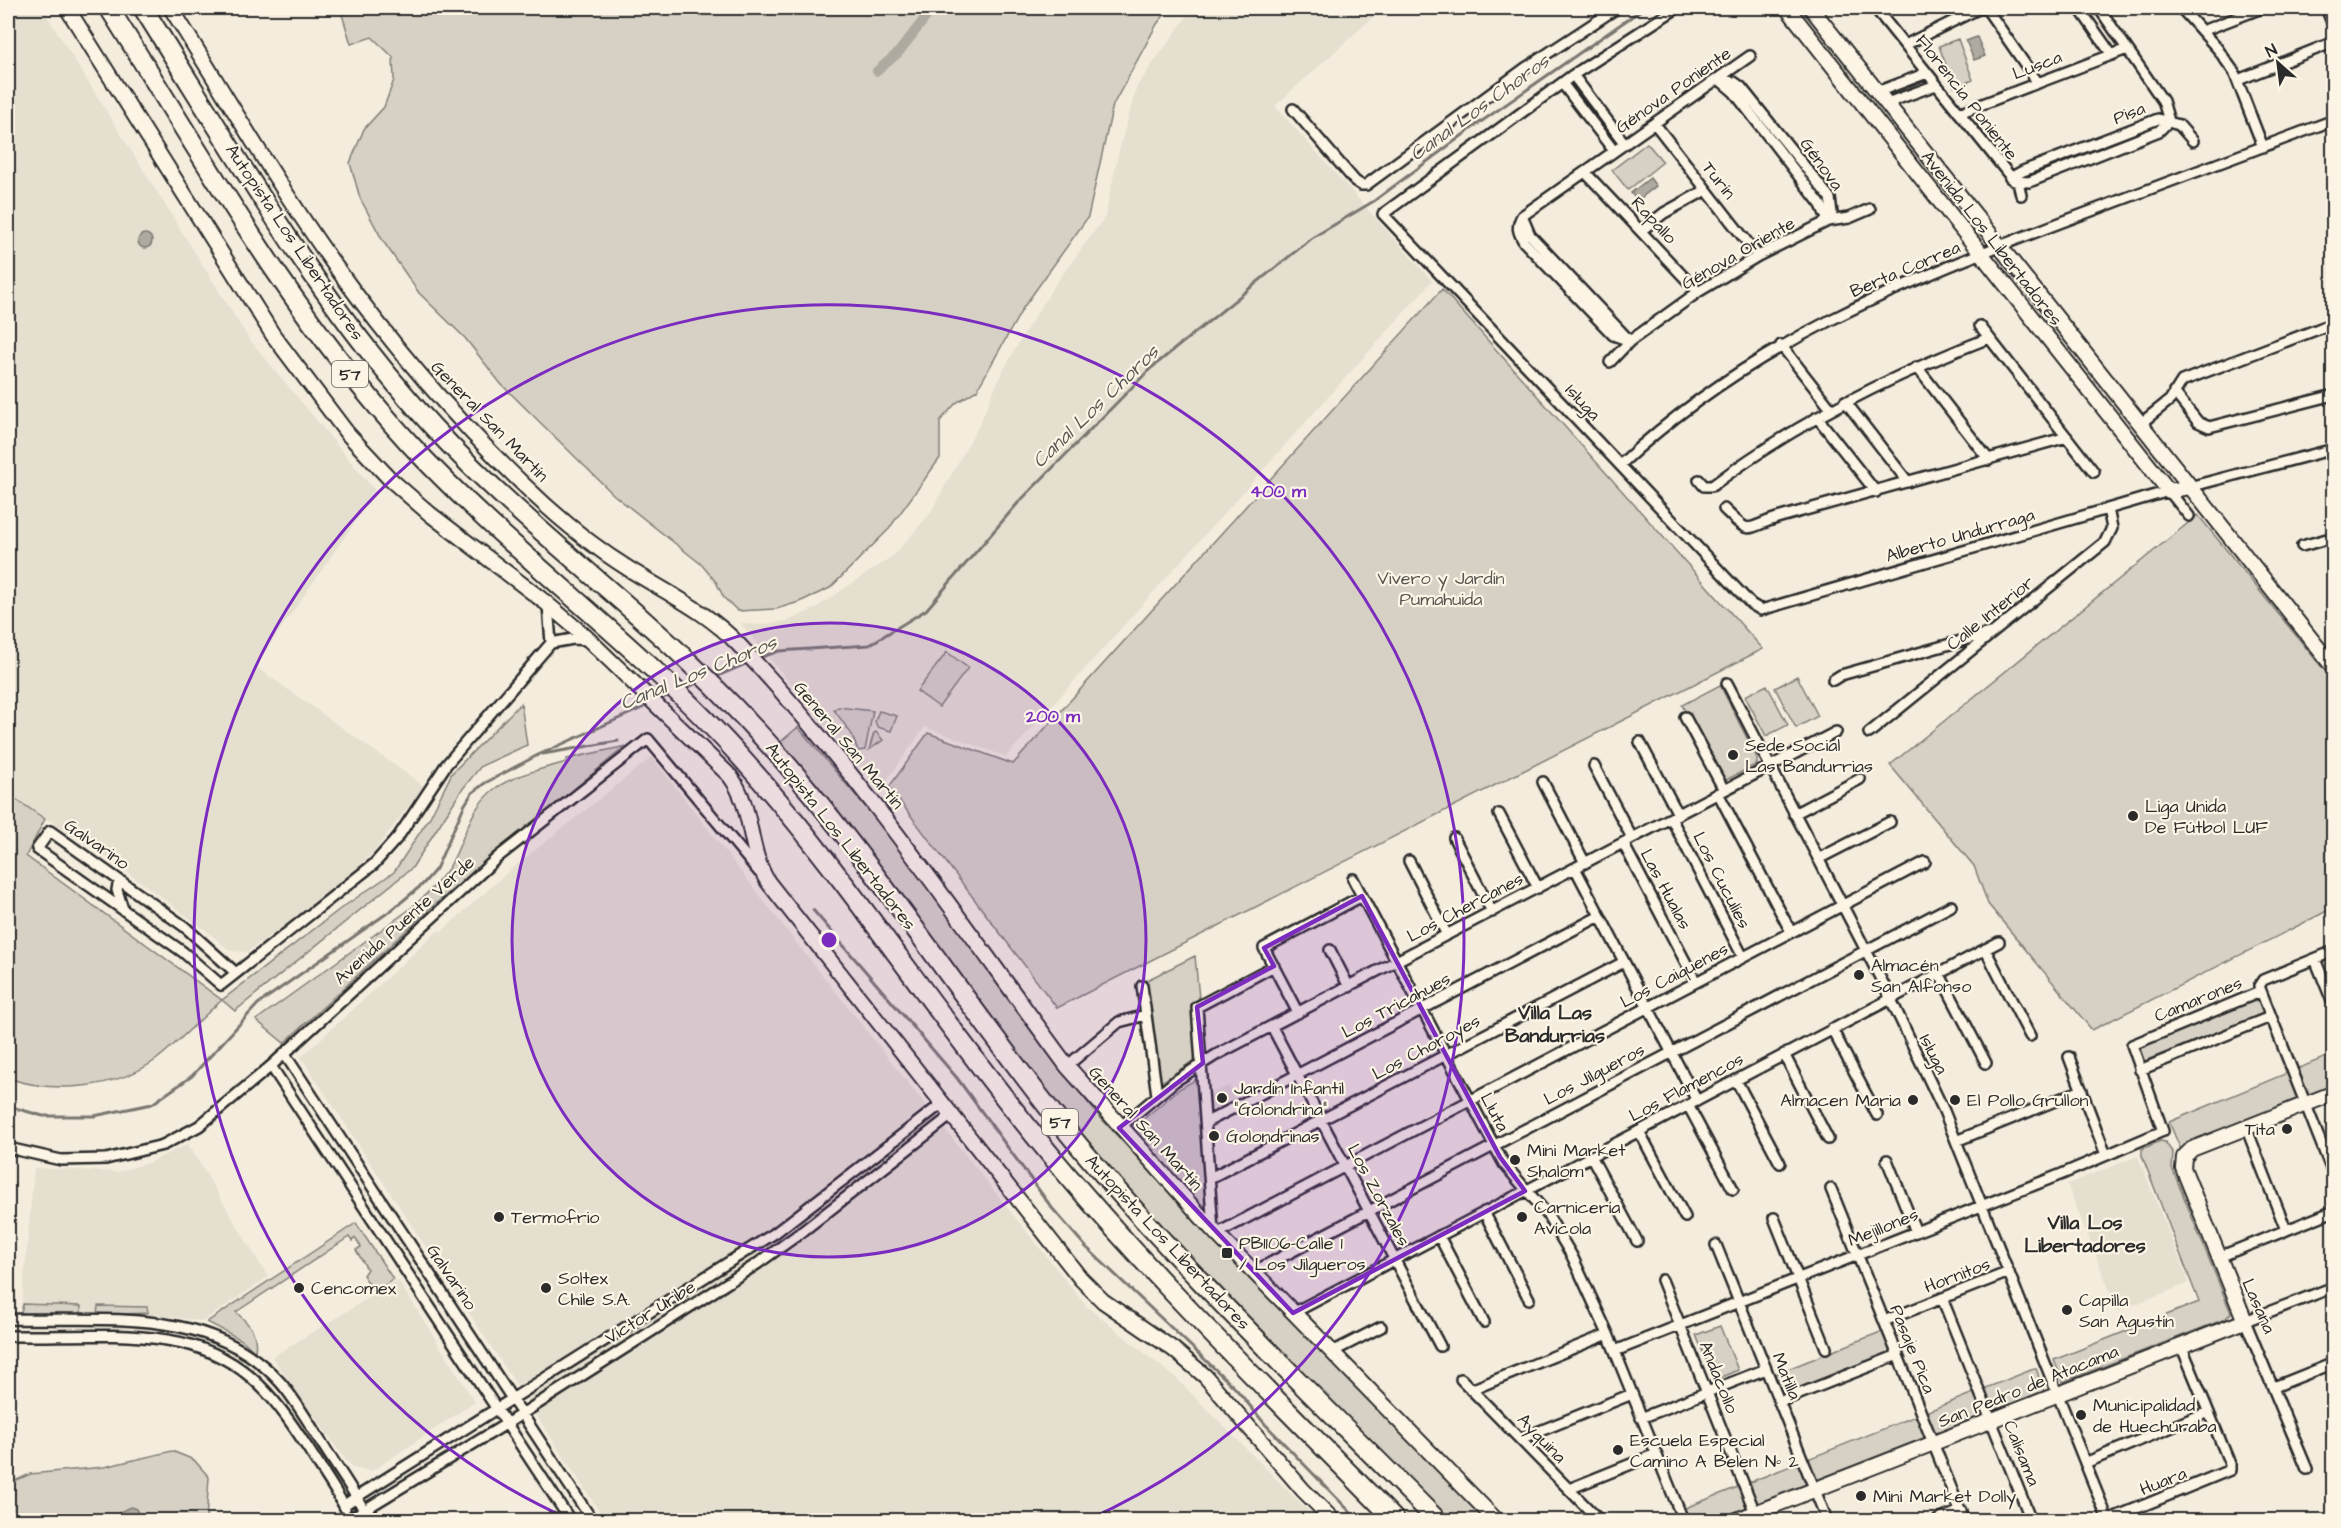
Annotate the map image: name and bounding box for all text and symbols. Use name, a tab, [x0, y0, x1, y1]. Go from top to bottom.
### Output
street label: Florencia Poniente	[1909, 29, 2024, 166]
north arrow	[2248, 33, 2308, 93]
text: N	[2262, 39, 2281, 63]
street label: Génova Poniente	[1610, 41, 1736, 140]
street label: Lusca	[2009, 45, 2066, 86]
water label: Canal Los Choros	[1404, 47, 1556, 168]
street label: Pisa	[2110, 96, 2149, 131]
street label: Génova	[1794, 133, 1849, 196]
street label: Autopista Los Libertadores	[219, 139, 370, 345]
street label: Avenida Los Libertadores	[1915, 145, 2068, 331]
street label: Turín	[1696, 156, 1741, 205]
street label: Rapallo	[1625, 191, 1682, 250]
street label: Génova Oriente	[1677, 211, 1800, 296]
street label: Berta Correa	[1846, 235, 1964, 304]
water label: Canal Los Choros	[1026, 338, 1166, 475]
street label: General San Martín	[425, 355, 554, 488]
road number: 57	[332, 361, 368, 387]
street label: Isluga	[1558, 378, 1606, 427]
text: 400 m	[1250, 479, 1307, 504]
street label: Alberto Undurraga	[1883, 502, 2038, 570]
park label: Vivero y Jardín Pumahuida	[1377, 566, 1505, 612]
street label: Calle Interior	[1941, 570, 2039, 656]
water label: Canal Los Choros	[616, 628, 782, 717]
street label: General San Martín	[788, 676, 910, 815]
text: 200 m	[1025, 704, 1081, 729]
place label: Sede Social Las Bandurrias	[1745, 733, 1873, 779]
street label: Autopista Los Libertadores	[759, 737, 922, 935]
marker: Sede Social Las Bandurrias	[1726, 748, 1740, 762]
place label: Liga Unida De Fútbol LUF	[2145, 794, 2268, 840]
marker: Liga Unida De Fútbol LUF	[2126, 809, 2140, 823]
street label: Galvarino	[59, 813, 134, 876]
street label: Los Cuculíes	[1686, 828, 1757, 933]
street label: Las Hualas	[1634, 844, 1697, 934]
street label: Avenida Puente Verde	[329, 850, 480, 990]
street label: Los Chercanes	[1403, 866, 1528, 949]
centre of rings	[819, 930, 839, 950]
street label: Los Caiquenes	[1616, 936, 1733, 1014]
place label: Almacén San Alfonso	[1871, 953, 1971, 999]
street label: Los Tricahues	[1337, 966, 1455, 1045]
marker: Almacén San Alfonso	[1852, 968, 1866, 982]
street label: Camarones	[2150, 970, 2246, 1028]
district label: Villa Las Bandurrias	[1505, 999, 1605, 1050]
street label: Los Choroyes	[1368, 1008, 1485, 1087]
street label: Isluga	[1912, 1030, 1954, 1079]
street label: Los Jilgueros	[1539, 1037, 1650, 1112]
street label: Los Flamencos	[1624, 1047, 1748, 1128]
street label: General San Martín	[1083, 1061, 1208, 1196]
place label: Jardín Infantil "Golondrina"	[1234, 1076, 1344, 1122]
street label: Lluta	[1474, 1088, 1515, 1136]
place label: Almacen Maria	[1780, 1088, 1901, 1113]
place label: El Pollo Grullon	[1967, 1088, 2089, 1113]
marker: Jardín Infantil "Golondrina"	[1215, 1091, 1229, 1105]
marker: Almacen Maria	[1906, 1093, 1920, 1107]
marker: El Pollo Grullon	[1948, 1093, 1962, 1107]
road number: 57	[1042, 1109, 1078, 1135]
place label: Tita	[2245, 1117, 2275, 1142]
marker: Tita	[2280, 1122, 2294, 1136]
place label: Golondrinas	[1226, 1124, 1320, 1149]
marker: Golondrinas	[1207, 1129, 1221, 1143]
place label: Mini Market Shalom	[1527, 1138, 1626, 1184]
street label: Los Zorzales	[1341, 1140, 1416, 1251]
street label: Autopista Los Libertadores	[1079, 1149, 1256, 1336]
marker: Mini Market Shalom	[1508, 1153, 1522, 1167]
place label: Carnicería Avícola	[1534, 1195, 1621, 1241]
street label: Mejillones	[1844, 1202, 1922, 1253]
place label: Termofrio	[511, 1205, 600, 1230]
district label: Villa Los Libertadores	[2024, 1209, 2146, 1260]
marker: Termofrio	[492, 1210, 506, 1224]
marker: Carnicería Avícola	[1515, 1210, 1529, 1224]
place label: PB1106-Calle 1 / Los Jilgueros	[1239, 1231, 1366, 1278]
street label: Galvarino	[420, 1239, 483, 1315]
marker: PB1106-Calle 1 / Los Jilgueros	[1220, 1246, 1234, 1260]
street label: Hornitos	[1920, 1251, 1994, 1300]
place label: Soltex Chile S.A.	[558, 1266, 630, 1312]
street label: Víctor Uribe	[600, 1275, 701, 1350]
street label: Lasana	[2235, 1275, 2282, 1338]
place label: Cencomex	[311, 1276, 397, 1301]
marker: Cencomex	[292, 1281, 306, 1295]
marker: Soltex Chile S.A.	[539, 1281, 553, 1295]
place label: Capilla San Agustín	[2079, 1288, 2174, 1335]
street label: Pasaje Pica	[1883, 1301, 1942, 1397]
marker: Capilla San Agustín	[2060, 1303, 2074, 1317]
street label: Andacollo	[1693, 1337, 1744, 1417]
street label: San Pedro de Atacama	[1934, 1339, 2122, 1434]
street label: Matilla	[1766, 1349, 1807, 1404]
place label: Municipalidad de Huechuraba	[2093, 1393, 2217, 1439]
street label: Ayquina	[1511, 1408, 1572, 1470]
marker: Municipalidad de Huechuraba	[2074, 1408, 2088, 1422]
street label: Calisama	[1997, 1417, 2046, 1490]
place label: Escuela Especial Camino A Belen Nº 2	[1630, 1428, 1799, 1474]
marker: Escuela Especial Camino A Belen Nº 2	[1611, 1443, 1625, 1457]
street label: Huara	[2136, 1461, 2190, 1502]
place label: Mini Market Dolly	[1873, 1484, 2016, 1510]
marker: Mini Market Dolly	[1854, 1489, 1868, 1503]

